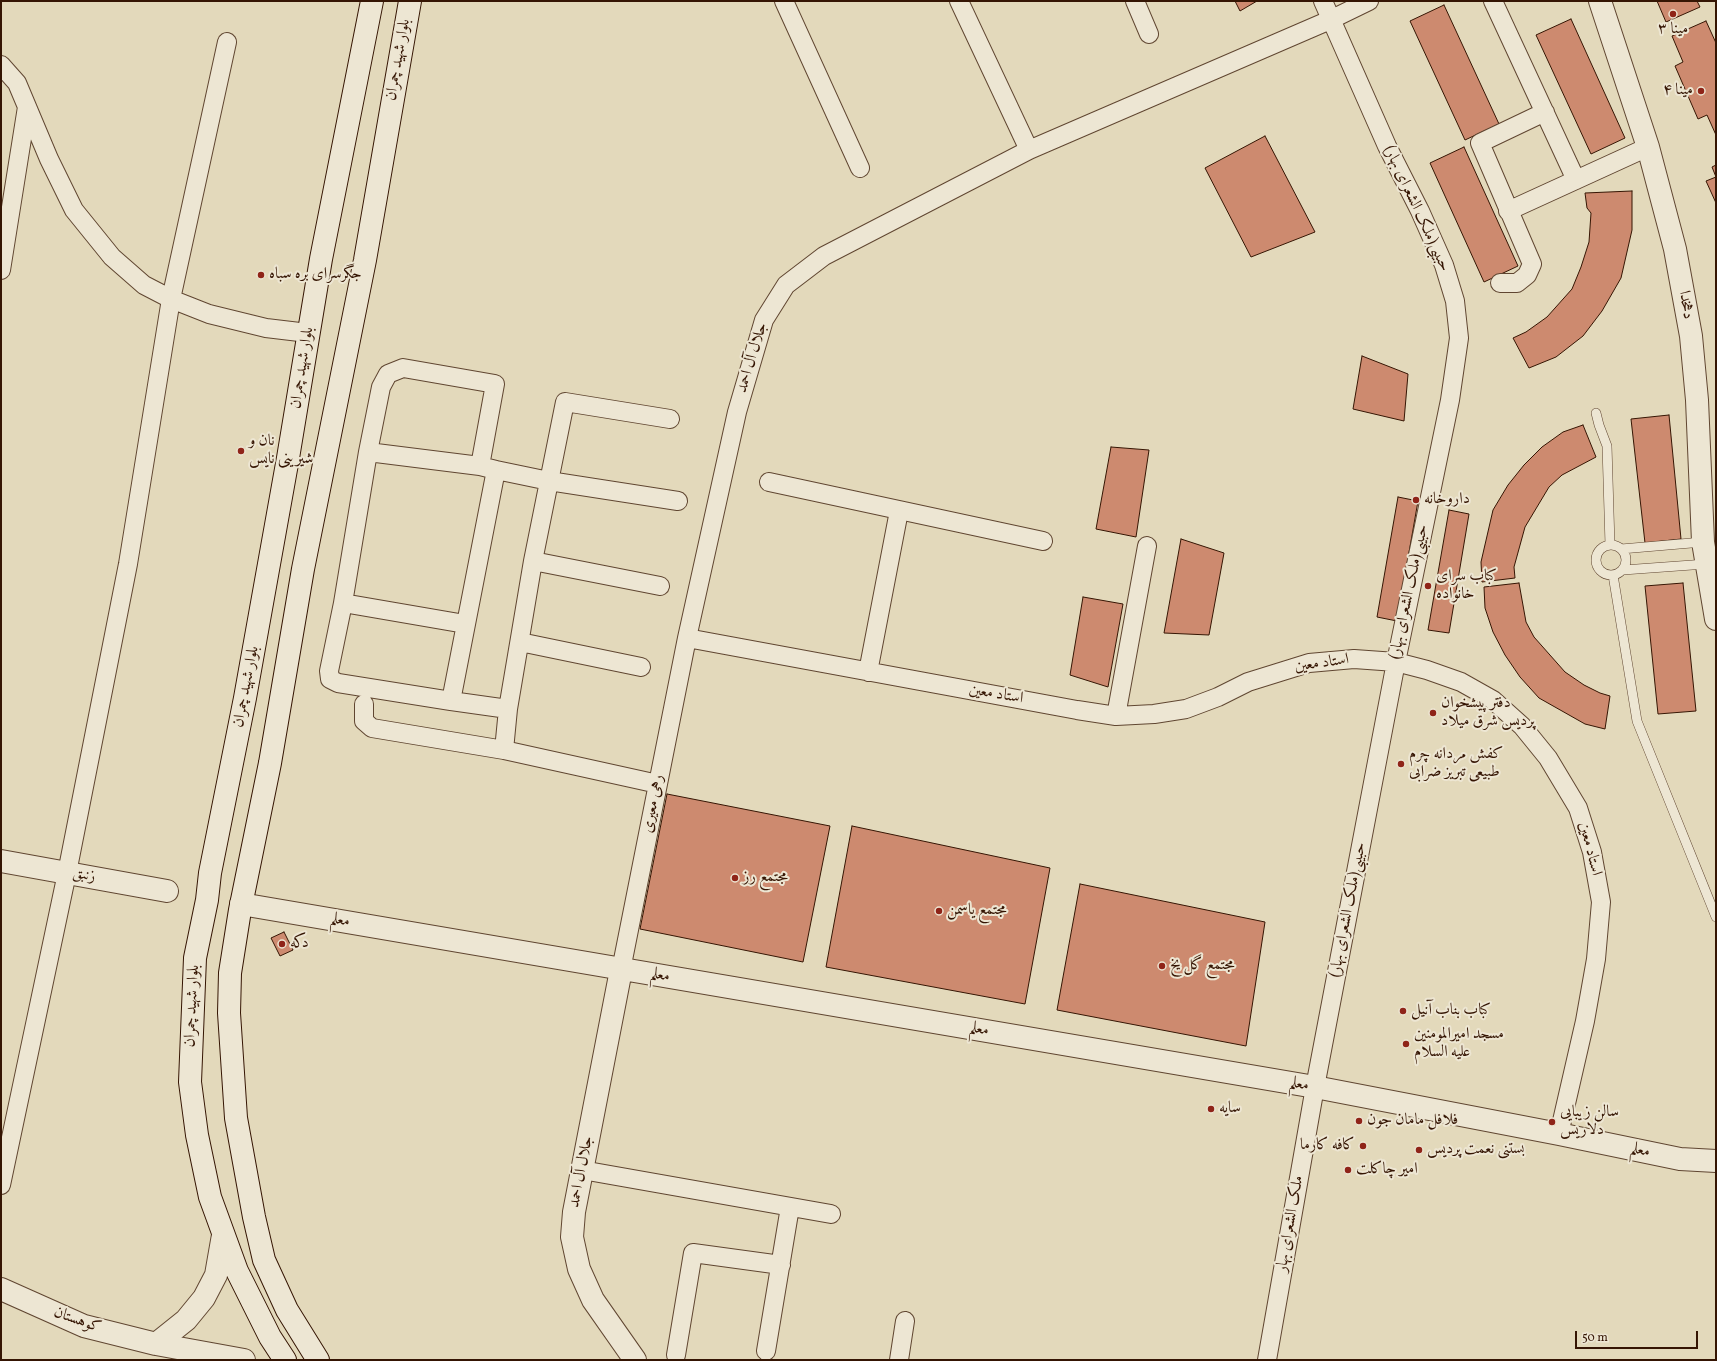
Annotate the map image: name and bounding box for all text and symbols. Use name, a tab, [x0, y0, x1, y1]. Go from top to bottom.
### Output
marker: مینا ۳	[1668, 9, 1678, 19]
street label: بلوار شهید چمران	[382, 18, 416, 102]
place label: مینا ۳	[1658, 20, 1688, 40]
place label: مینا ۴	[1663, 81, 1693, 101]
marker: مینا ۴	[1696, 86, 1706, 96]
street label: حبیبی(ملک الشعرای بهار)	[1378, 143, 1454, 275]
place label: جگرسرای بره سباه	[269, 265, 362, 285]
marker: جگرسرای بره سباه	[256, 270, 266, 280]
street label: دهخدا	[1673, 289, 1697, 321]
street label: جلال آل احمد	[733, 320, 773, 396]
street label: بلوار شهید چمران	[287, 326, 319, 410]
place label: نان و شیرینی نایس	[249, 432, 313, 470]
marker: نان و شیرینی نایس	[236, 446, 246, 456]
place label: داروخانه	[1424, 490, 1470, 510]
marker: داروخانه	[1411, 495, 1421, 505]
street label: حبیبی(ملک الشعرای بهار)	[1386, 523, 1434, 661]
place label: کباب سرای خانواده	[1436, 567, 1497, 605]
marker: کباب سرای خانواده	[1423, 581, 1433, 591]
street label: بلوار شهید چمران	[230, 645, 264, 729]
street label: استاد معین	[1294, 651, 1350, 677]
street label: استاد معین	[967, 681, 1025, 709]
place label: دفتر پیشخوان پردیس شرق میلاد	[1441, 694, 1535, 732]
marker: دفتر پیشخوان پردیس شرق میلاد	[1428, 708, 1438, 718]
place label: کفش مردانه چرم طبیعی تبریز ضرابی	[1409, 745, 1503, 783]
marker: کفش مردانه چرم طبیعی تبریز ضرابی	[1396, 759, 1406, 769]
street label: رهی معیری	[639, 773, 669, 835]
street label: استاد معین	[1573, 820, 1605, 878]
street label: حبیبی(ملک الشعرای بهار)	[1327, 841, 1371, 979]
street label: زنبق	[71, 865, 97, 887]
place label: مجتمع رز	[743, 868, 788, 888]
marker: مجتمع رز	[730, 873, 740, 883]
place label: مجتمع یاسمن	[947, 901, 1007, 921]
marker: مجتمع یاسمن	[934, 906, 944, 916]
street label: معلم	[329, 910, 351, 932]
place label: دکه	[290, 934, 309, 954]
marker: دکه	[277, 939, 287, 949]
place label: مجتمع گل یخ	[1170, 956, 1235, 976]
marker: مجتمع گل یخ	[1157, 961, 1167, 971]
street label: بلوار شهید چمران	[181, 964, 205, 1048]
street label: معلم	[649, 965, 671, 987]
place label: کباب بناب آنیل	[1411, 1001, 1491, 1021]
marker: کباب بناب آنیل	[1398, 1006, 1408, 1016]
street label: معلم	[968, 1019, 990, 1041]
place label: مسجد امیرالمومنین علیه السلام	[1414, 1025, 1504, 1063]
marker: مسجد امیرالمومنین علیه السلام	[1401, 1039, 1411, 1049]
street label: معلم	[1288, 1074, 1310, 1096]
place label: سایه	[1219, 1099, 1241, 1119]
place label: سالن زیبایی دلاریس	[1560, 1103, 1619, 1141]
marker: سایه	[1206, 1104, 1216, 1114]
place label: فلافل مامان جون	[1367, 1111, 1458, 1131]
marker: فلافل مامان جون	[1354, 1116, 1364, 1126]
marker: سالن زیبایی دلاریس	[1547, 1117, 1557, 1127]
street label: جلال آل احمد	[566, 1135, 598, 1209]
place label: کافه کارما	[1300, 1136, 1355, 1156]
place label: بستنی نعمت پردیس	[1427, 1140, 1524, 1160]
street label: معلم	[1628, 1140, 1652, 1162]
marker: کافه کارما	[1358, 1141, 1368, 1151]
marker: بستنی نعمت پردیس	[1414, 1145, 1424, 1155]
place label: امیر چاکلت	[1356, 1160, 1418, 1180]
marker: امیر چاکلت	[1343, 1165, 1353, 1175]
street label: ملک الشعرای بهار	[1273, 1174, 1309, 1274]
street label: کوهستان	[51, 1304, 103, 1338]
scale bar	[1577, 1323, 1700, 1349]
text: 50 m	[1582, 1330, 1608, 1346]

